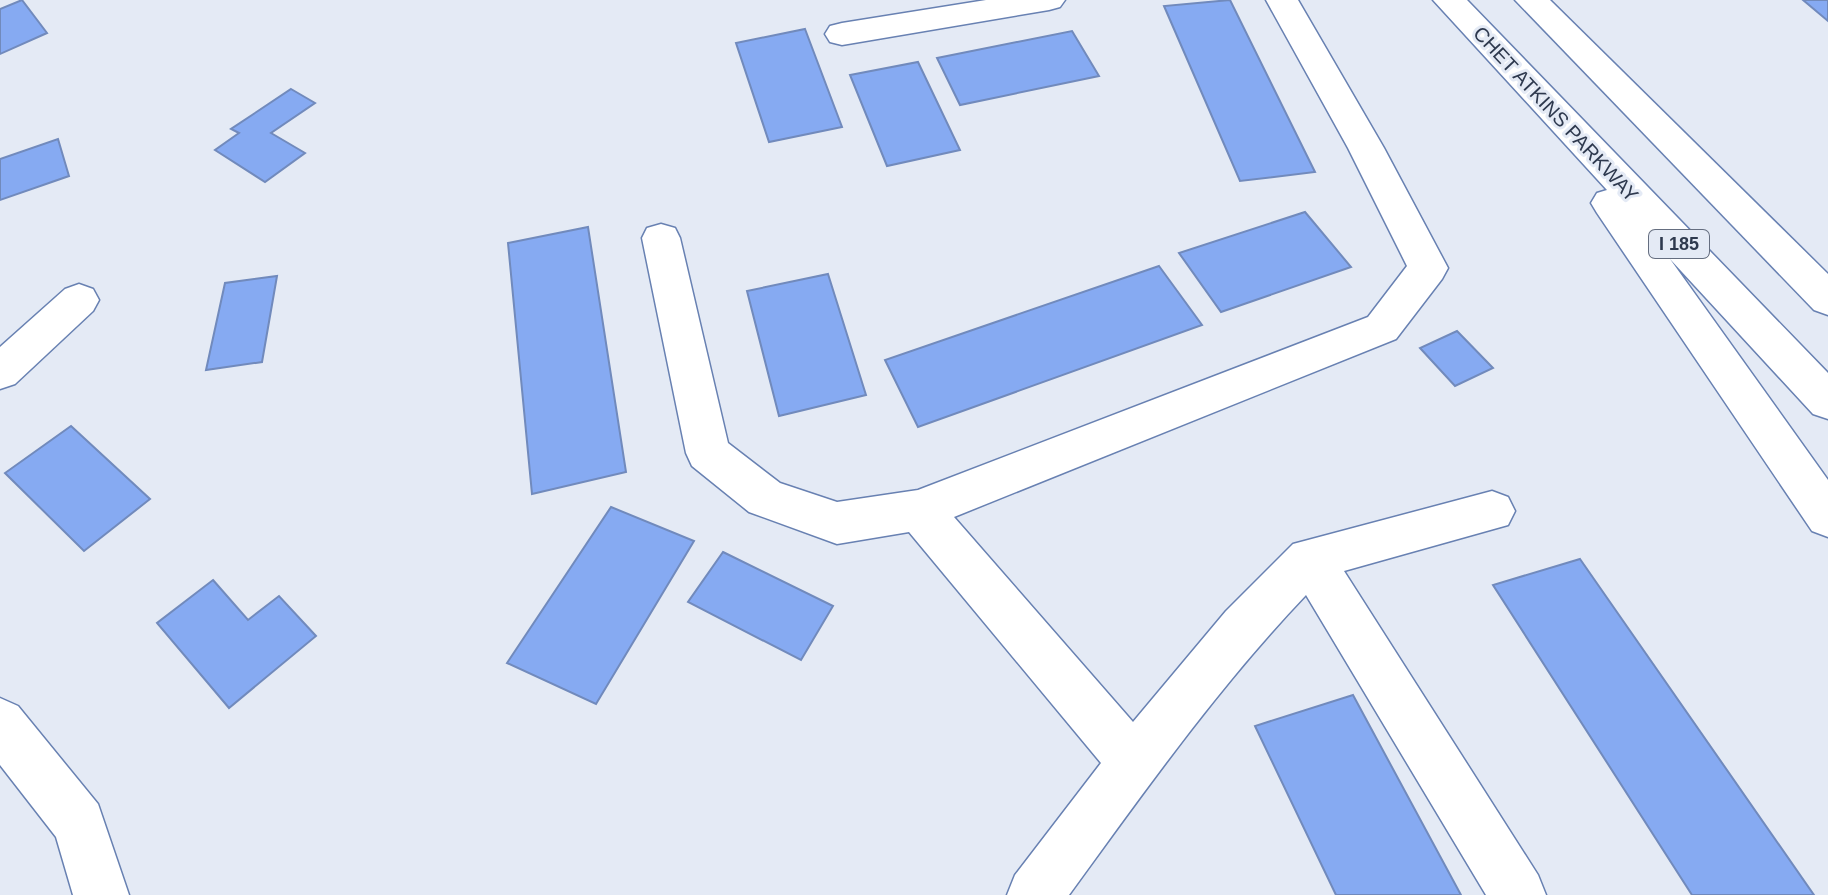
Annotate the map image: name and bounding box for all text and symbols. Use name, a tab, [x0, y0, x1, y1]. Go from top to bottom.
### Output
street label: CHET ATKINS PARKWAY	[1469, 22, 1643, 206]
road number: I 185	[1649, 230, 1709, 258]

